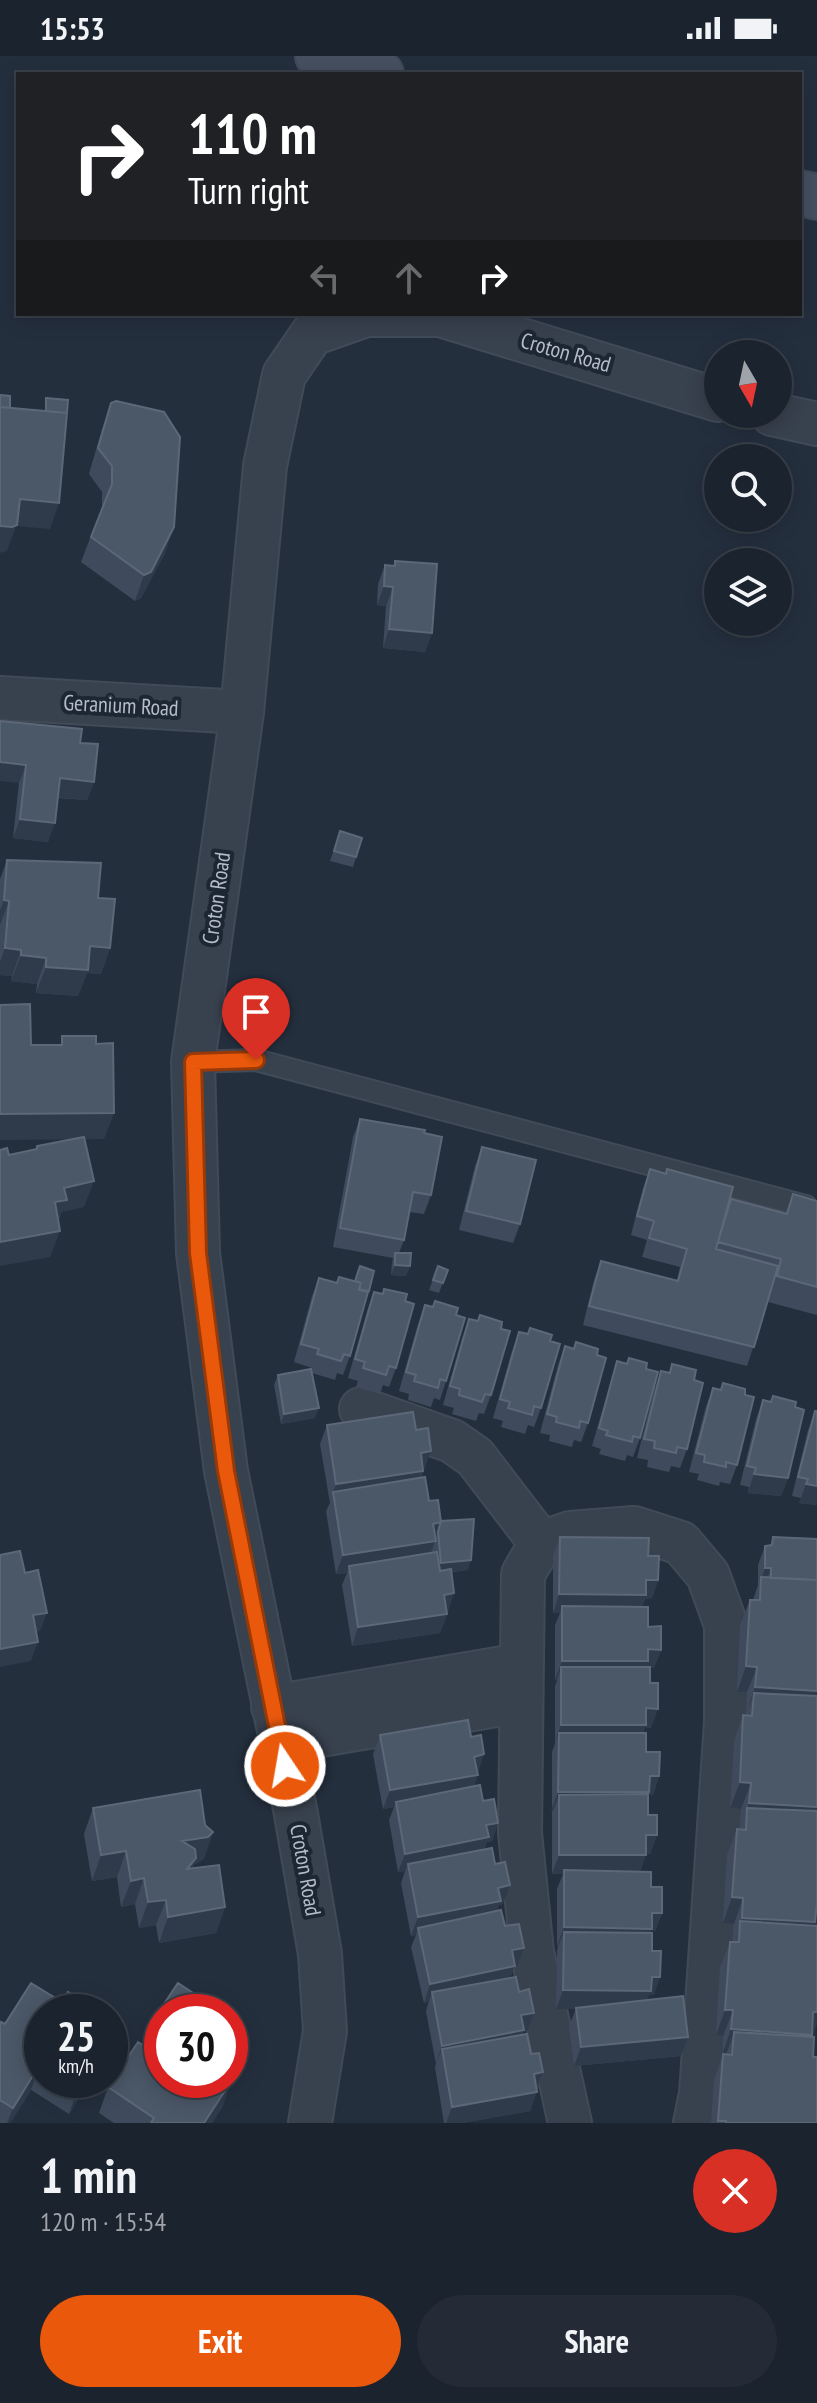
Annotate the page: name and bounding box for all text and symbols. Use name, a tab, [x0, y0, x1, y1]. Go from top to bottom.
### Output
text: 15:53	[40, 9, 105, 48]
text: 110 m	[188, 97, 317, 169]
icon: right	[56, 104, 160, 208]
text: Turn right	[188, 167, 309, 214]
icon: left	[303, 256, 347, 300]
icon: ahead	[387, 256, 431, 300]
icon: right	[471, 256, 515, 300]
street label: Croton Road	[518, 326, 614, 378]
north arrow	[704, 340, 792, 428]
map controls	[704, 340, 792, 636]
button: search	[704, 444, 792, 532]
button: layers	[704, 548, 792, 636]
street label: Geranium Road	[63, 688, 179, 722]
street label: Croton Road	[196, 850, 236, 946]
pin	[222, 978, 290, 1060]
icon: arrive	[234, 990, 278, 1034]
position arrow	[243, 1724, 327, 1808]
street label: Croton Road	[284, 1822, 328, 1918]
speed limit sign: 30	[144, 1994, 248, 2098]
text: 25	[57, 2010, 95, 2062]
text: km/h	[58, 2053, 94, 2079]
text: 1 min	[40, 2144, 137, 2206]
button: close	[693, 2149, 777, 2233]
text: 120 m · 15:54	[40, 2205, 166, 2238]
button: Exit	[40, 2295, 401, 2387]
button: Share	[417, 2295, 777, 2387]

